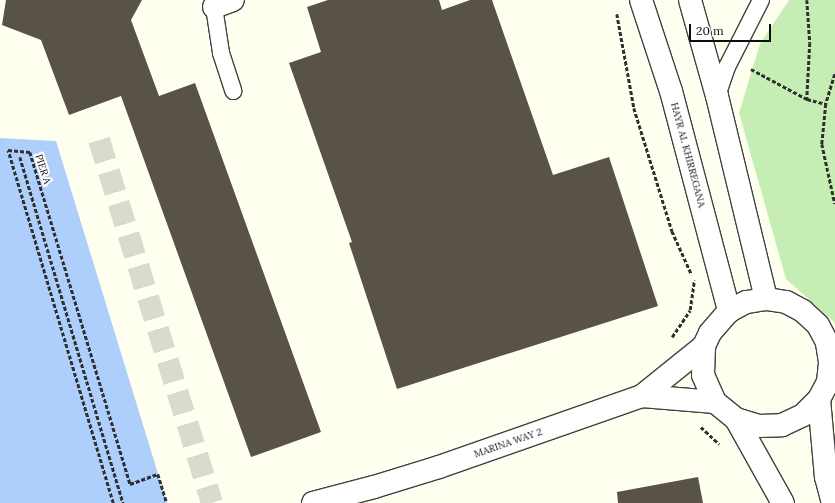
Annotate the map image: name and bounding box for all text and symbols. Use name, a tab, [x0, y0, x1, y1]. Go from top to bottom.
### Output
scale bar	[691, 16, 773, 42]
text: 20 m	[696, 23, 724, 38]
street label: HAYR AL KHIRREGANA	[668, 101, 708, 209]
street label: PIER A	[33, 153, 53, 185]
street label: MARINA WAY 2	[472, 426, 544, 460]

